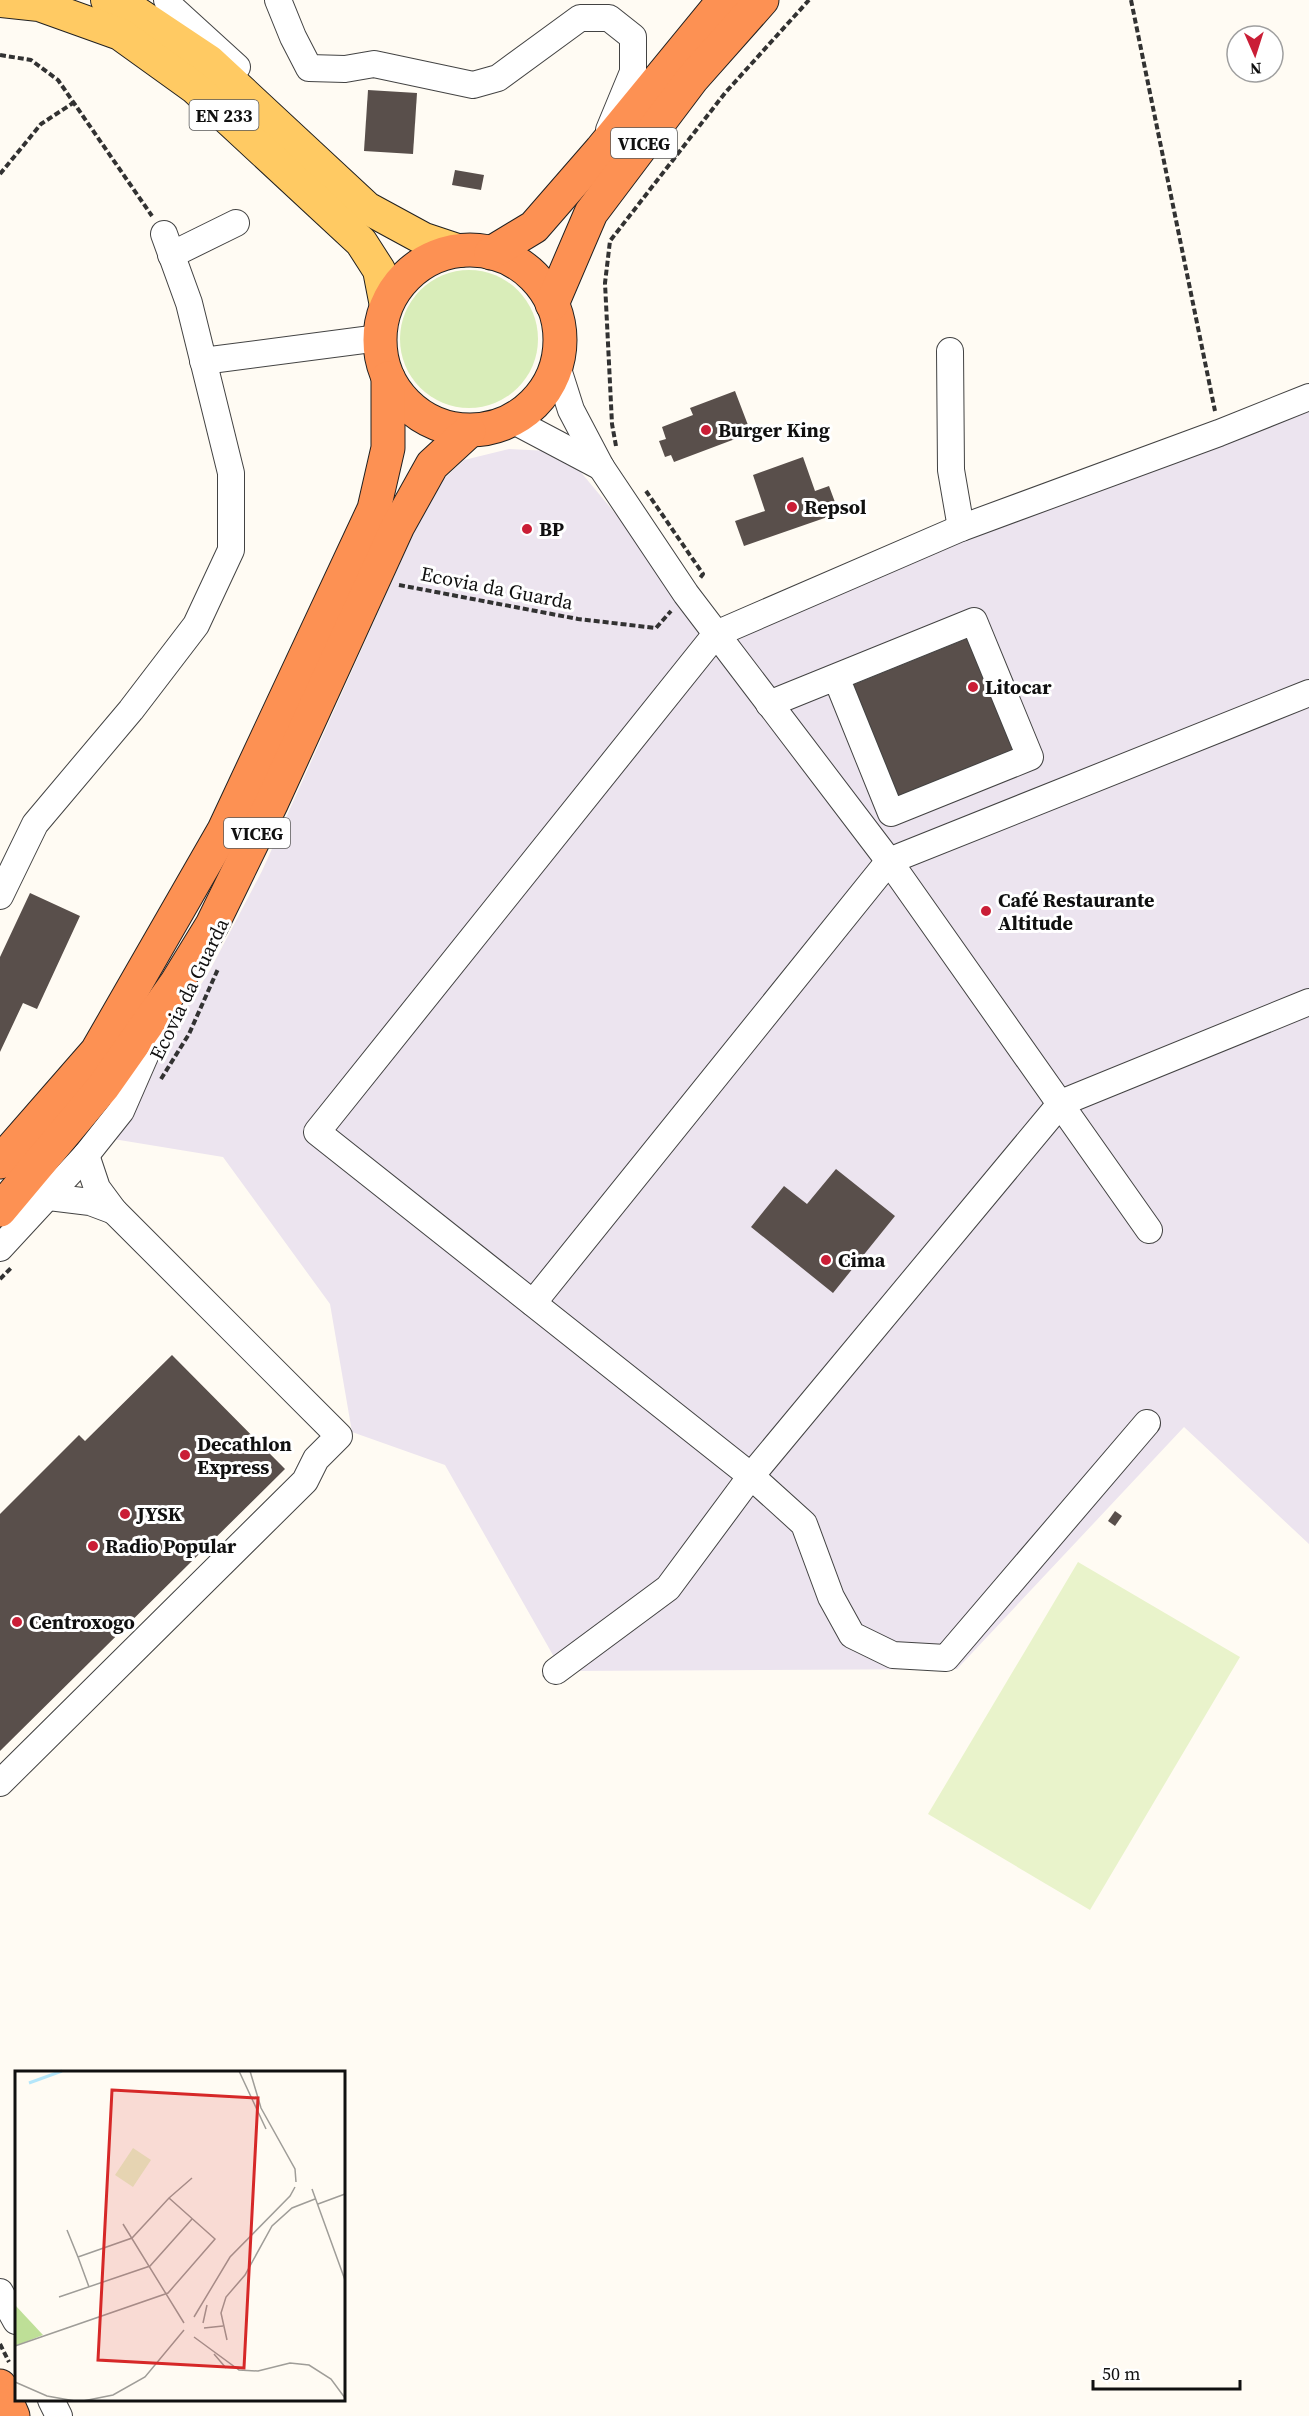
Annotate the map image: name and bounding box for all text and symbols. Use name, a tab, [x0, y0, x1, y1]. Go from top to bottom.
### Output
north arrow	[1225, 24, 1285, 84]
text: N	[1249, 58, 1262, 80]
road number: EN 233	[190, 100, 258, 130]
road number: VICEG	[611, 128, 677, 158]
place label: Burger King	[718, 416, 830, 444]
marker: Burger King	[699, 423, 713, 437]
place label: Repsol	[804, 493, 867, 521]
marker: Repsol	[785, 500, 799, 514]
place label: BP	[539, 515, 564, 543]
marker: BP	[520, 522, 534, 536]
street label: Ecovia da Guarda	[418, 560, 576, 617]
place label: Litocar	[985, 673, 1052, 701]
marker: Litocar	[966, 680, 980, 694]
road number: VICEG	[224, 818, 290, 848]
place label: Café Restaurante Altitude	[998, 886, 1154, 937]
marker: Café Restaurante Altitude	[979, 904, 993, 918]
street label: Ecovia da Guarda	[143, 913, 236, 1065]
place label: Cima	[838, 1246, 886, 1274]
marker: Cima	[819, 1253, 833, 1267]
place label: Decathlon Express	[197, 1430, 292, 1481]
marker: Decathlon Express	[178, 1448, 192, 1462]
place label: JYSK	[135, 1500, 182, 1528]
marker: JYSK	[118, 1507, 132, 1521]
place label: Radio Popular	[105, 1532, 237, 1560]
marker: Radio Popular	[86, 1539, 100, 1553]
place label: Centroxogo	[29, 1608, 135, 1636]
marker: Centroxogo	[10, 1615, 24, 1629]
inset map	[15, 2071, 345, 2401]
scale bar	[1093, 2353, 1240, 2391]
text: 50 m	[1102, 2361, 1140, 2386]

